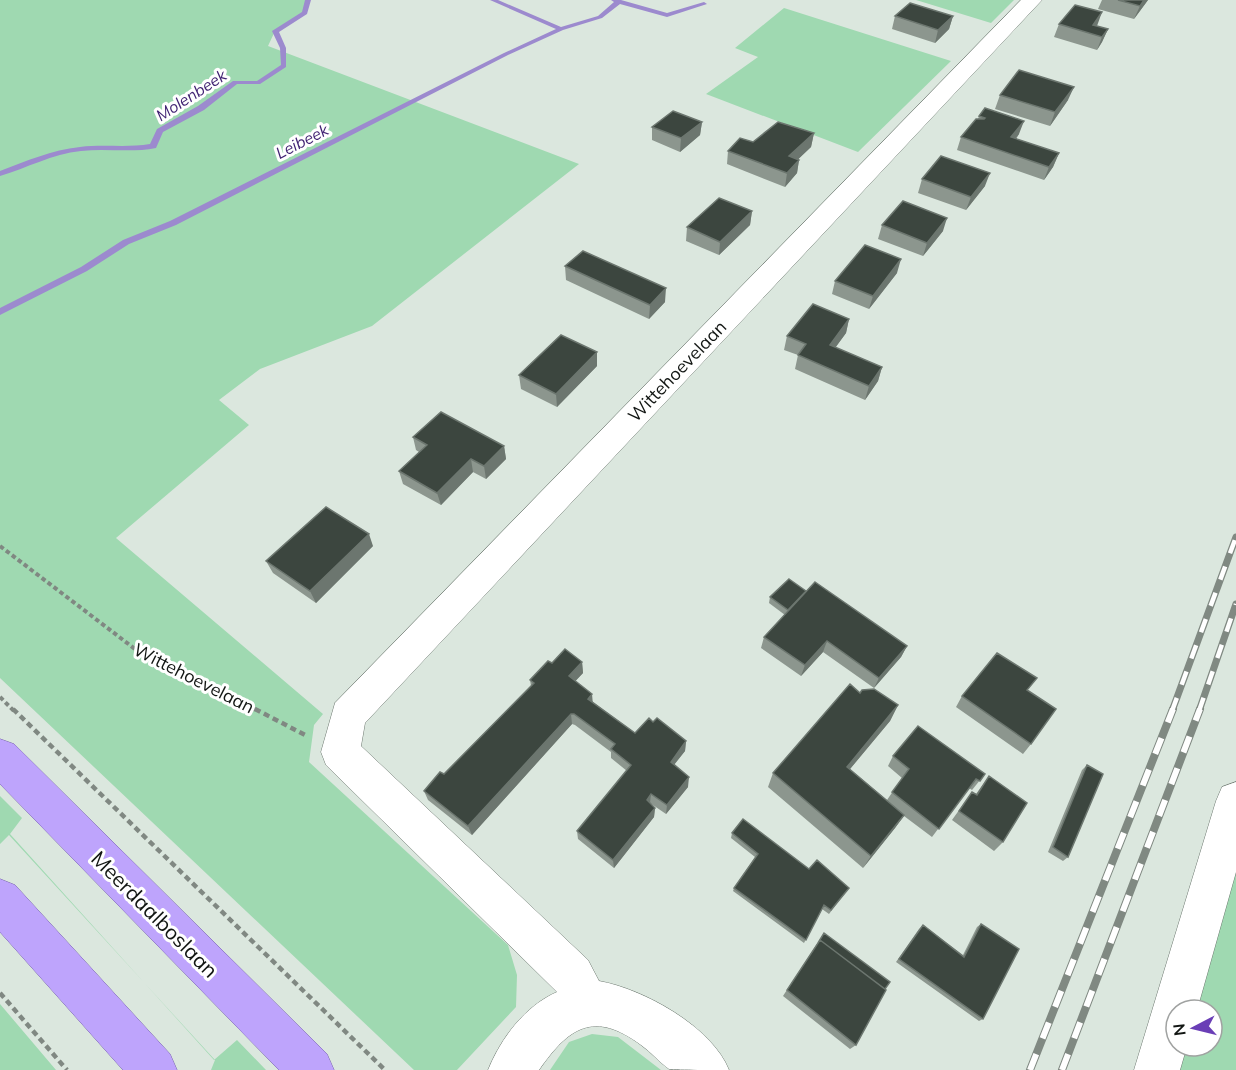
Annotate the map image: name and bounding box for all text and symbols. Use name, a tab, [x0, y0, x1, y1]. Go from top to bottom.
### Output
water label: Molenbeek	[152, 64, 231, 125]
water label: Leibeek	[272, 119, 332, 163]
street label: Wittehoevelaan	[623, 315, 731, 427]
street label: Wittehoevelaan	[130, 638, 258, 718]
street label: Meerdaalboslaan	[86, 845, 224, 983]
north arrow	[1164, 998, 1224, 1058]
text: N	[1168, 1023, 1190, 1037]

